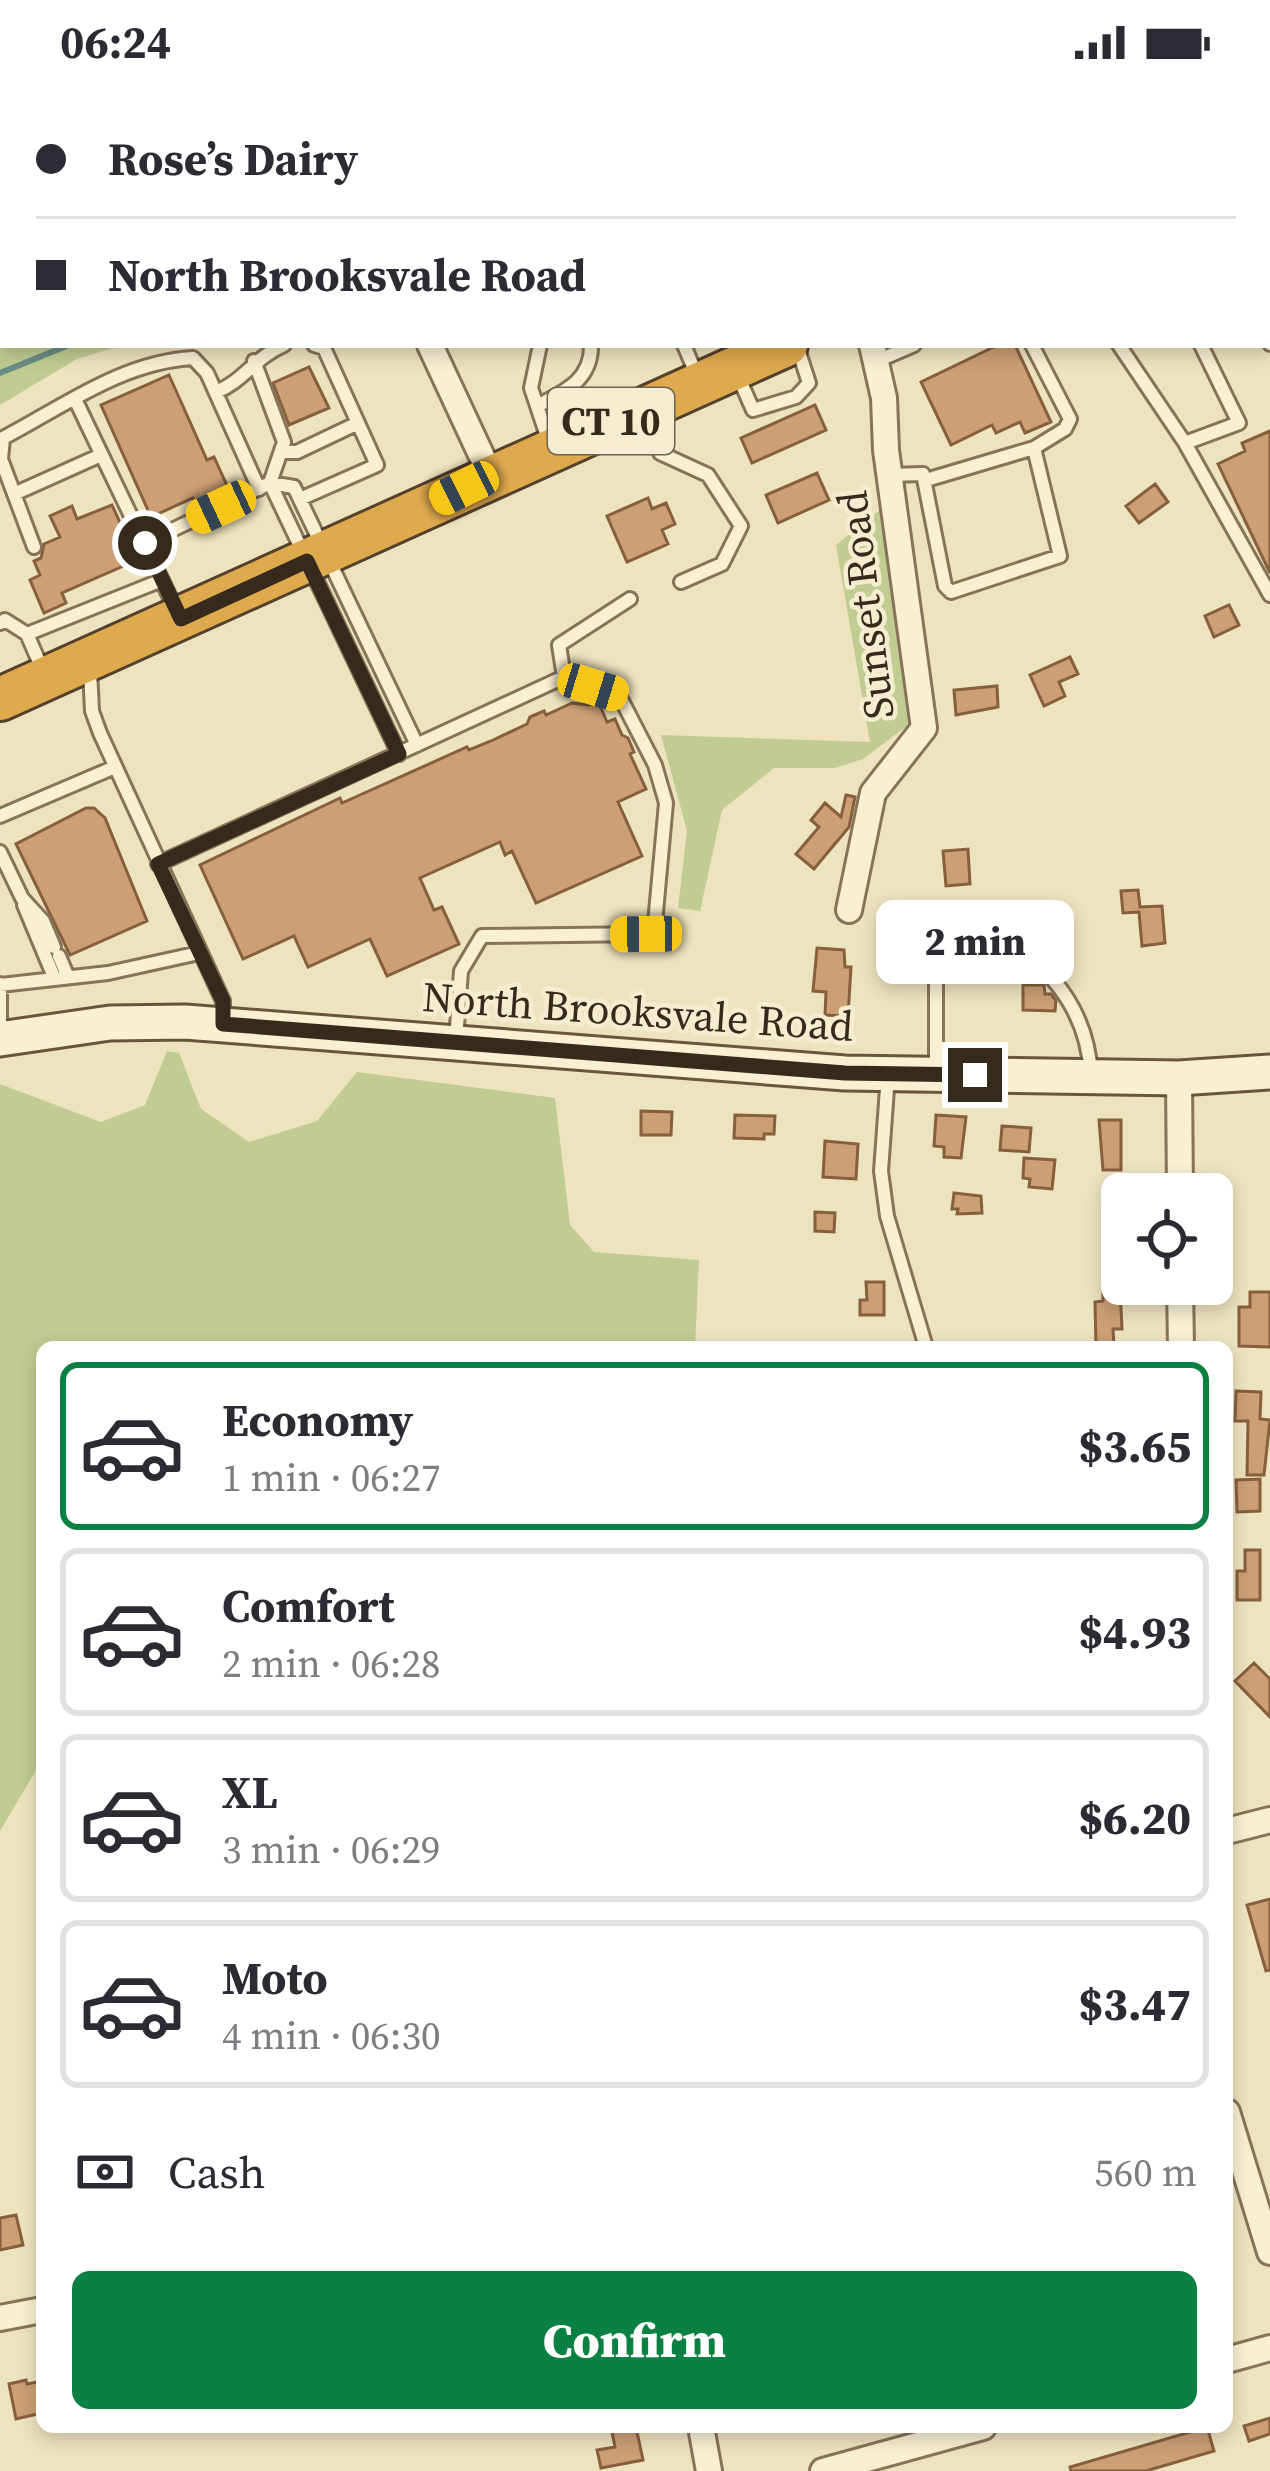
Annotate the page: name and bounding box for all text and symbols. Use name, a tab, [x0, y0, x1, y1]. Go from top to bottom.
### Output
text: 06:24	[60, 11, 171, 73]
text: Rose’s Dairy	[108, 128, 358, 190]
text: North Brooksvale Road	[108, 244, 586, 306]
road number: CT 10	[548, 388, 674, 454]
car	[424, 456, 504, 520]
car	[181, 475, 261, 539]
street label: Sunset Road	[822, 487, 908, 722]
route start	[118, 516, 172, 570]
car	[553, 659, 633, 715]
callout: 2 min	[876, 901, 1074, 985]
car	[610, 915, 682, 953]
text: 2 min	[924, 915, 1026, 968]
street label: North Brooksvale Road	[421, 967, 856, 1055]
route end	[948, 1048, 1002, 1102]
map controls	[1101, 1173, 1233, 1305]
button: locate	[1101, 1173, 1233, 1305]
text: Economy	[222, 1389, 413, 1451]
icon: car	[78, 1392, 186, 1500]
text: $3.65	[1078, 1415, 1191, 1477]
text: 1 min · 06:27	[222, 1451, 441, 1504]
text: Comfort	[222, 1575, 395, 1637]
icon: car	[78, 1578, 186, 1686]
text: $4.93	[1078, 1601, 1191, 1663]
text: 2 min · 06:28	[222, 1637, 441, 1690]
text: XL	[222, 1761, 278, 1823]
icon: car	[78, 1764, 186, 1872]
text: $6.20	[1078, 1787, 1191, 1849]
text: 3 min · 06:29	[222, 1823, 441, 1876]
text: Moto	[222, 1947, 328, 2009]
icon: car	[78, 1950, 186, 2058]
text: $3.47	[1078, 1973, 1191, 2035]
text: 4 min · 06:30	[222, 2009, 441, 2062]
icon: cash	[72, 2139, 138, 2205]
text: Cash	[168, 2141, 265, 2203]
text: 560 m	[1094, 2146, 1197, 2199]
button: Confirm	[72, 2271, 1197, 2409]

